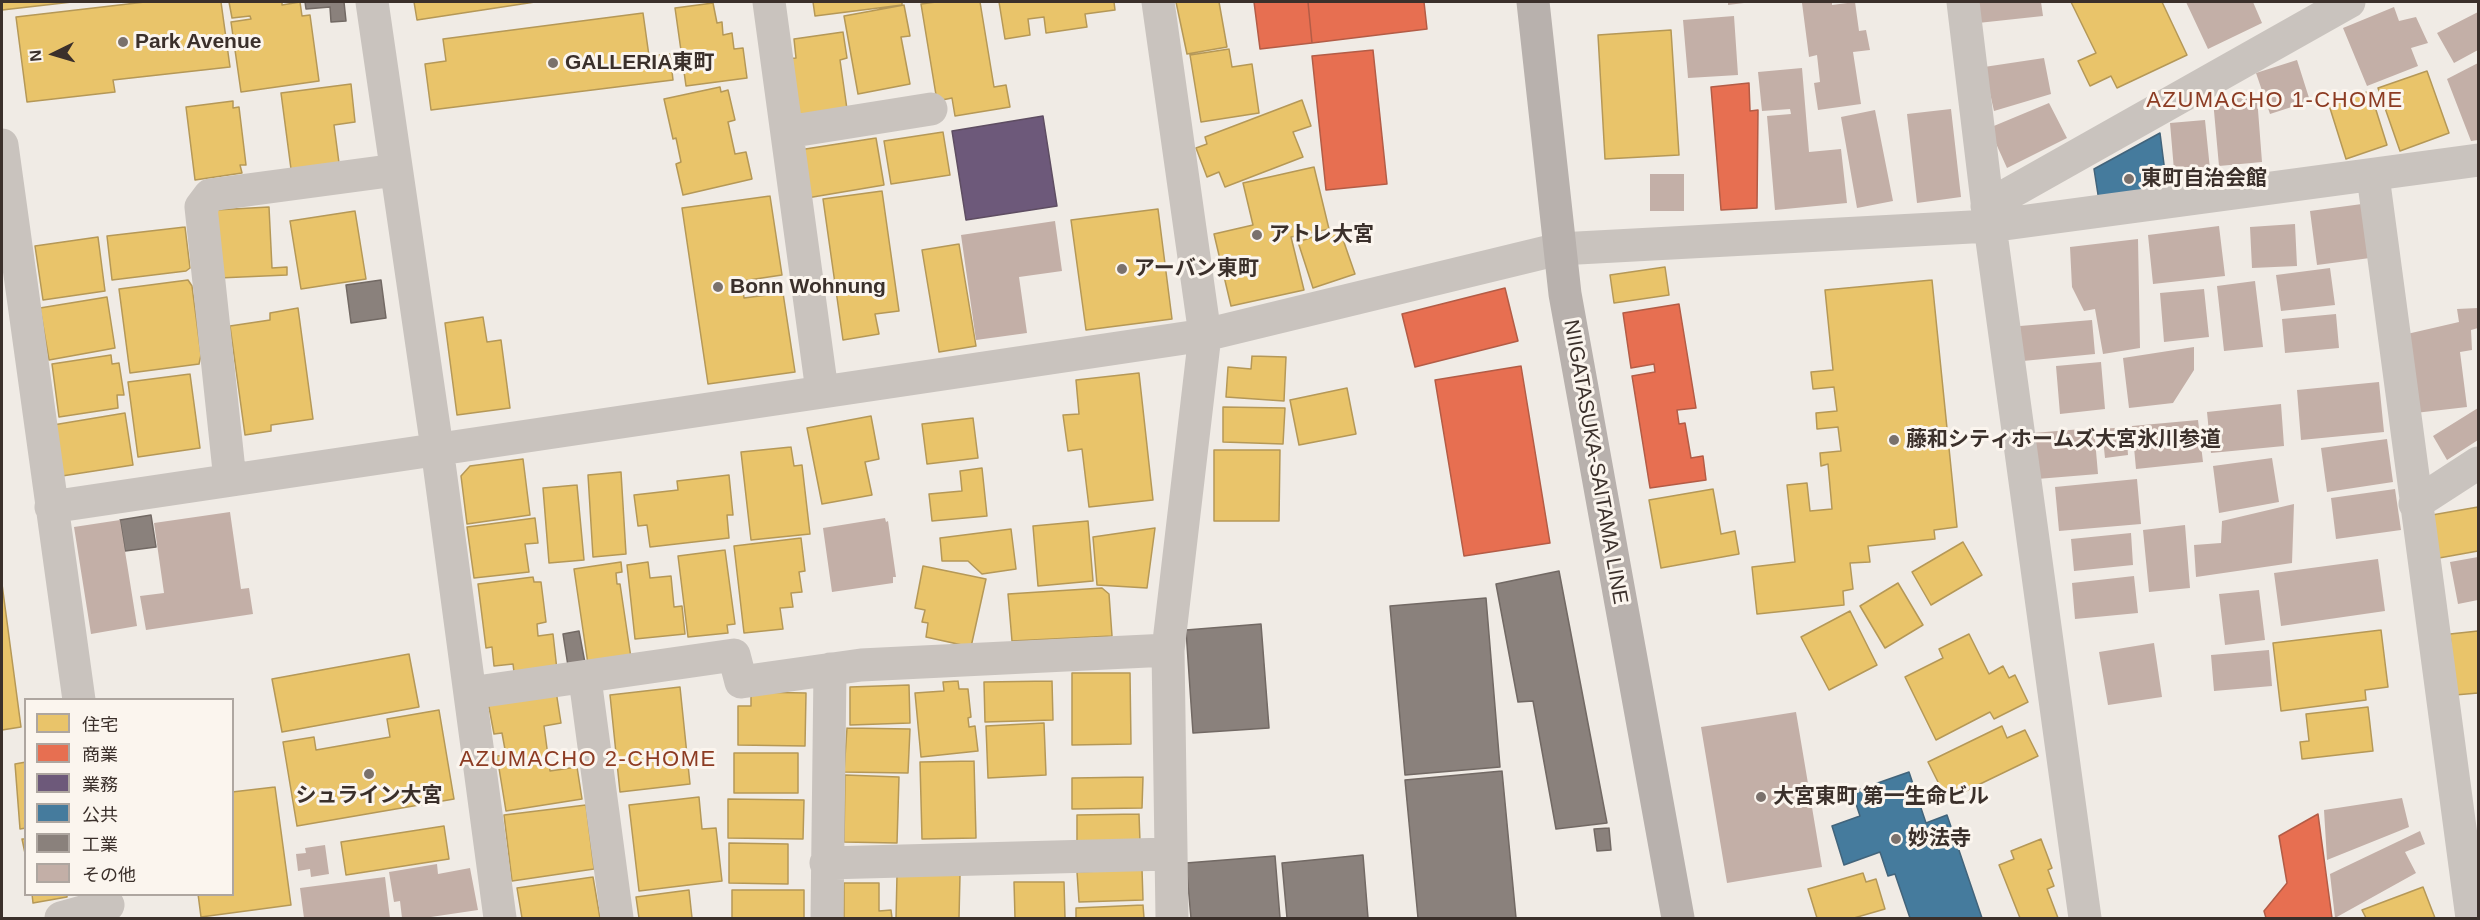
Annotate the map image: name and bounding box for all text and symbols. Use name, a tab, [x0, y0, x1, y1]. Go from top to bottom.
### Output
north arrow	[24, 24, 84, 84]
place label: Park Avenue	[135, 29, 261, 55]
marker: Park Avenue	[116, 35, 130, 49]
text: N	[27, 49, 45, 62]
place label: GALLERIA東町	[565, 50, 714, 76]
marker: GALLERIA東町	[546, 56, 560, 70]
district label: AZUMACHO 1-CHOME	[2146, 88, 2404, 114]
place label: 東町自治会館	[2141, 166, 2267, 192]
marker: 東町自治会館	[2122, 172, 2136, 186]
place label: アトレ大宮	[1269, 222, 1374, 248]
marker: アトレ大宮	[1250, 228, 1264, 242]
place label: アーバン東町	[1134, 256, 1259, 282]
marker: アーバン東町	[1115, 262, 1129, 276]
place label: Bonn Wohnung	[730, 274, 886, 300]
marker: Bonn Wohnung	[711, 280, 725, 294]
street label: NIIGATASUKA-SAITAMA LINE	[1558, 318, 1632, 606]
place label: 藤和シティホームズ大宮氷川参道	[1906, 427, 2221, 453]
marker: 藤和シティホームズ大宮氷川参道	[1887, 433, 1901, 447]
legend	[24, 698, 234, 896]
text: 住宅	[82, 715, 118, 735]
text: 商業	[82, 745, 118, 765]
district label: AZUMACHO 2-CHOME	[459, 747, 717, 773]
marker: シュライン大宮	[362, 767, 376, 781]
text: 業務	[82, 775, 118, 795]
place label: シュライン大宮	[296, 783, 442, 809]
place label: 大宮東町 第一生命ビル	[1773, 784, 1989, 810]
marker: 大宮東町 第一生命ビル	[1754, 790, 1768, 804]
text: 公共	[82, 805, 118, 825]
place label: 妙法寺	[1908, 826, 1971, 852]
marker: 妙法寺	[1889, 832, 1903, 846]
text: 工業	[82, 835, 118, 855]
text: その他	[82, 865, 136, 885]

